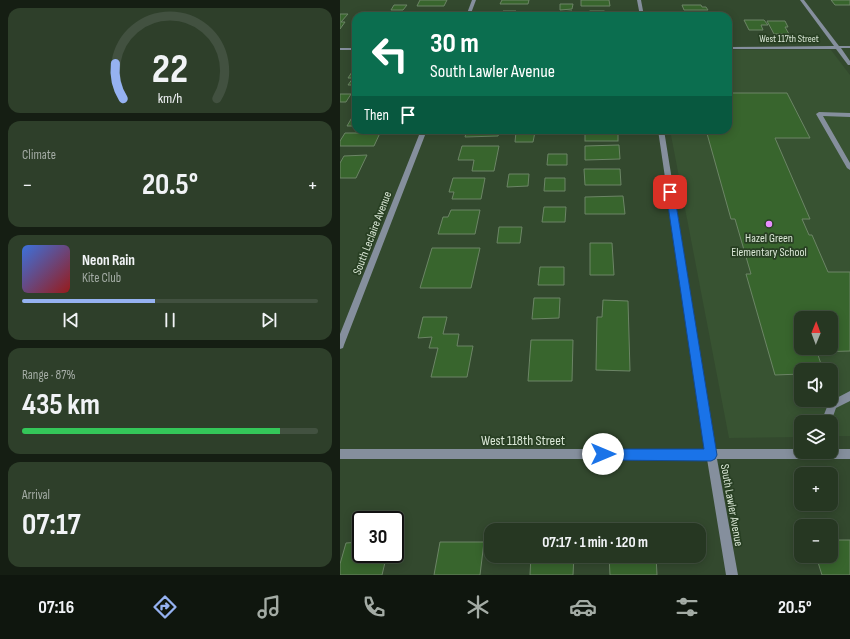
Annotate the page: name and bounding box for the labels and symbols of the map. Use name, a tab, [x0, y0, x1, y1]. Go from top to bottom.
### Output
street label: West 117th Street	[759, 33, 819, 45]
pin	[653, 175, 687, 209]
street label: South Leclaire Avenue	[350, 189, 395, 277]
marker: Hazel Green Elementary School	[764, 219, 774, 229]
place label: Hazel Green Elementary School	[731, 231, 807, 260]
north arrow	[794, 311, 838, 355]
street label: West 118th Street	[481, 432, 565, 449]
position arrow	[582, 433, 624, 475]
street label: South Lawler Avenue	[717, 463, 746, 548]
speed limit sign: 30	[352, 511, 404, 563]

